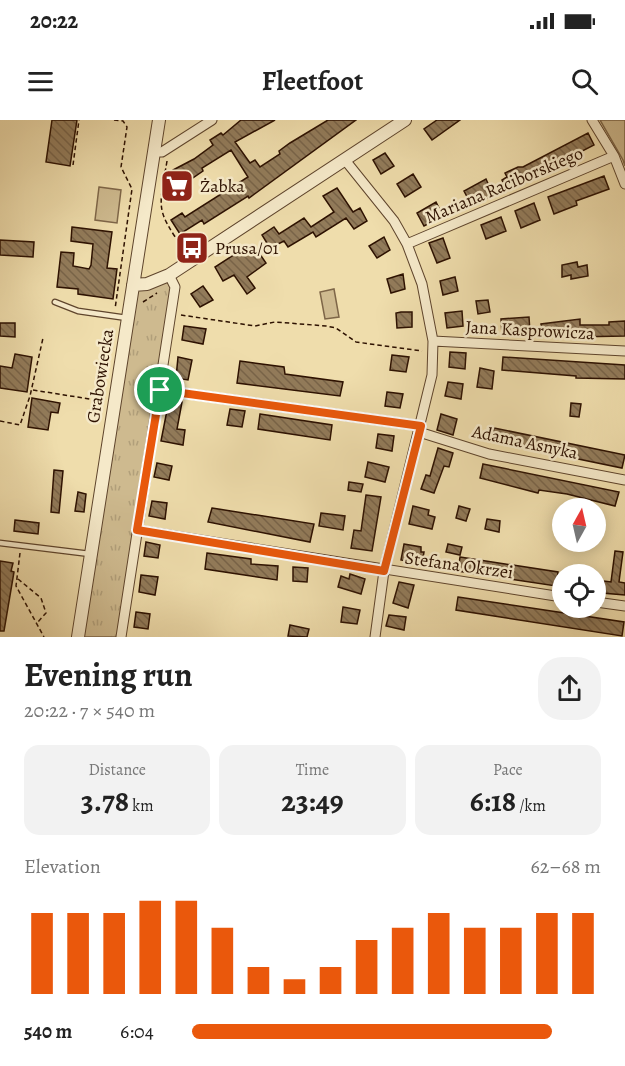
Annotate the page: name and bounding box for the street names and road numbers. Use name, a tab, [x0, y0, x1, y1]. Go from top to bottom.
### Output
street label: Mariana Raciborskiego	[421, 141, 587, 229]
street label: Jana Kasprowicza	[465, 315, 596, 345]
street label: Grabowiecka	[81, 327, 119, 425]
street label: Adama Asnyka	[469, 419, 581, 465]
street label: Stefana Okrzei	[403, 546, 515, 584]

